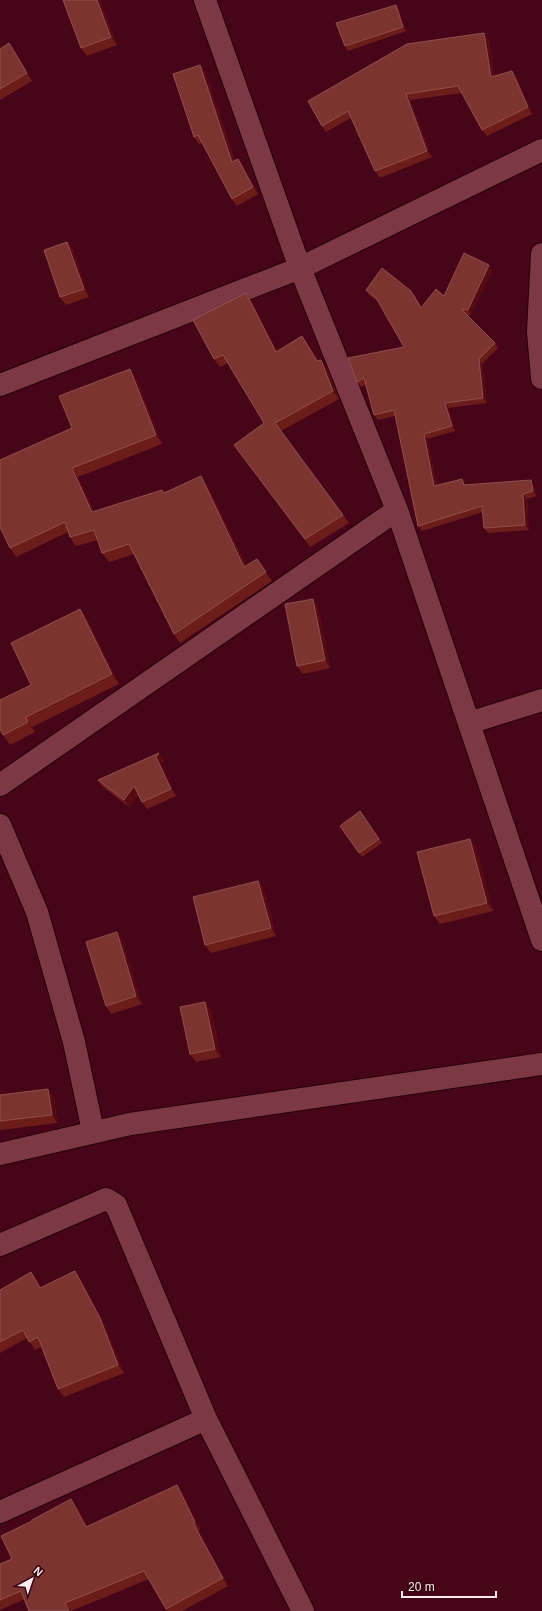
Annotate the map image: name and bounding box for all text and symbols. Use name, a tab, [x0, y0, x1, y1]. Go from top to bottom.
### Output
north arrow	[12, 1559, 52, 1599]
text: N	[32, 1564, 45, 1579]
scale bar	[402, 1573, 496, 1599]
text: 20 m	[408, 1580, 435, 1594]

